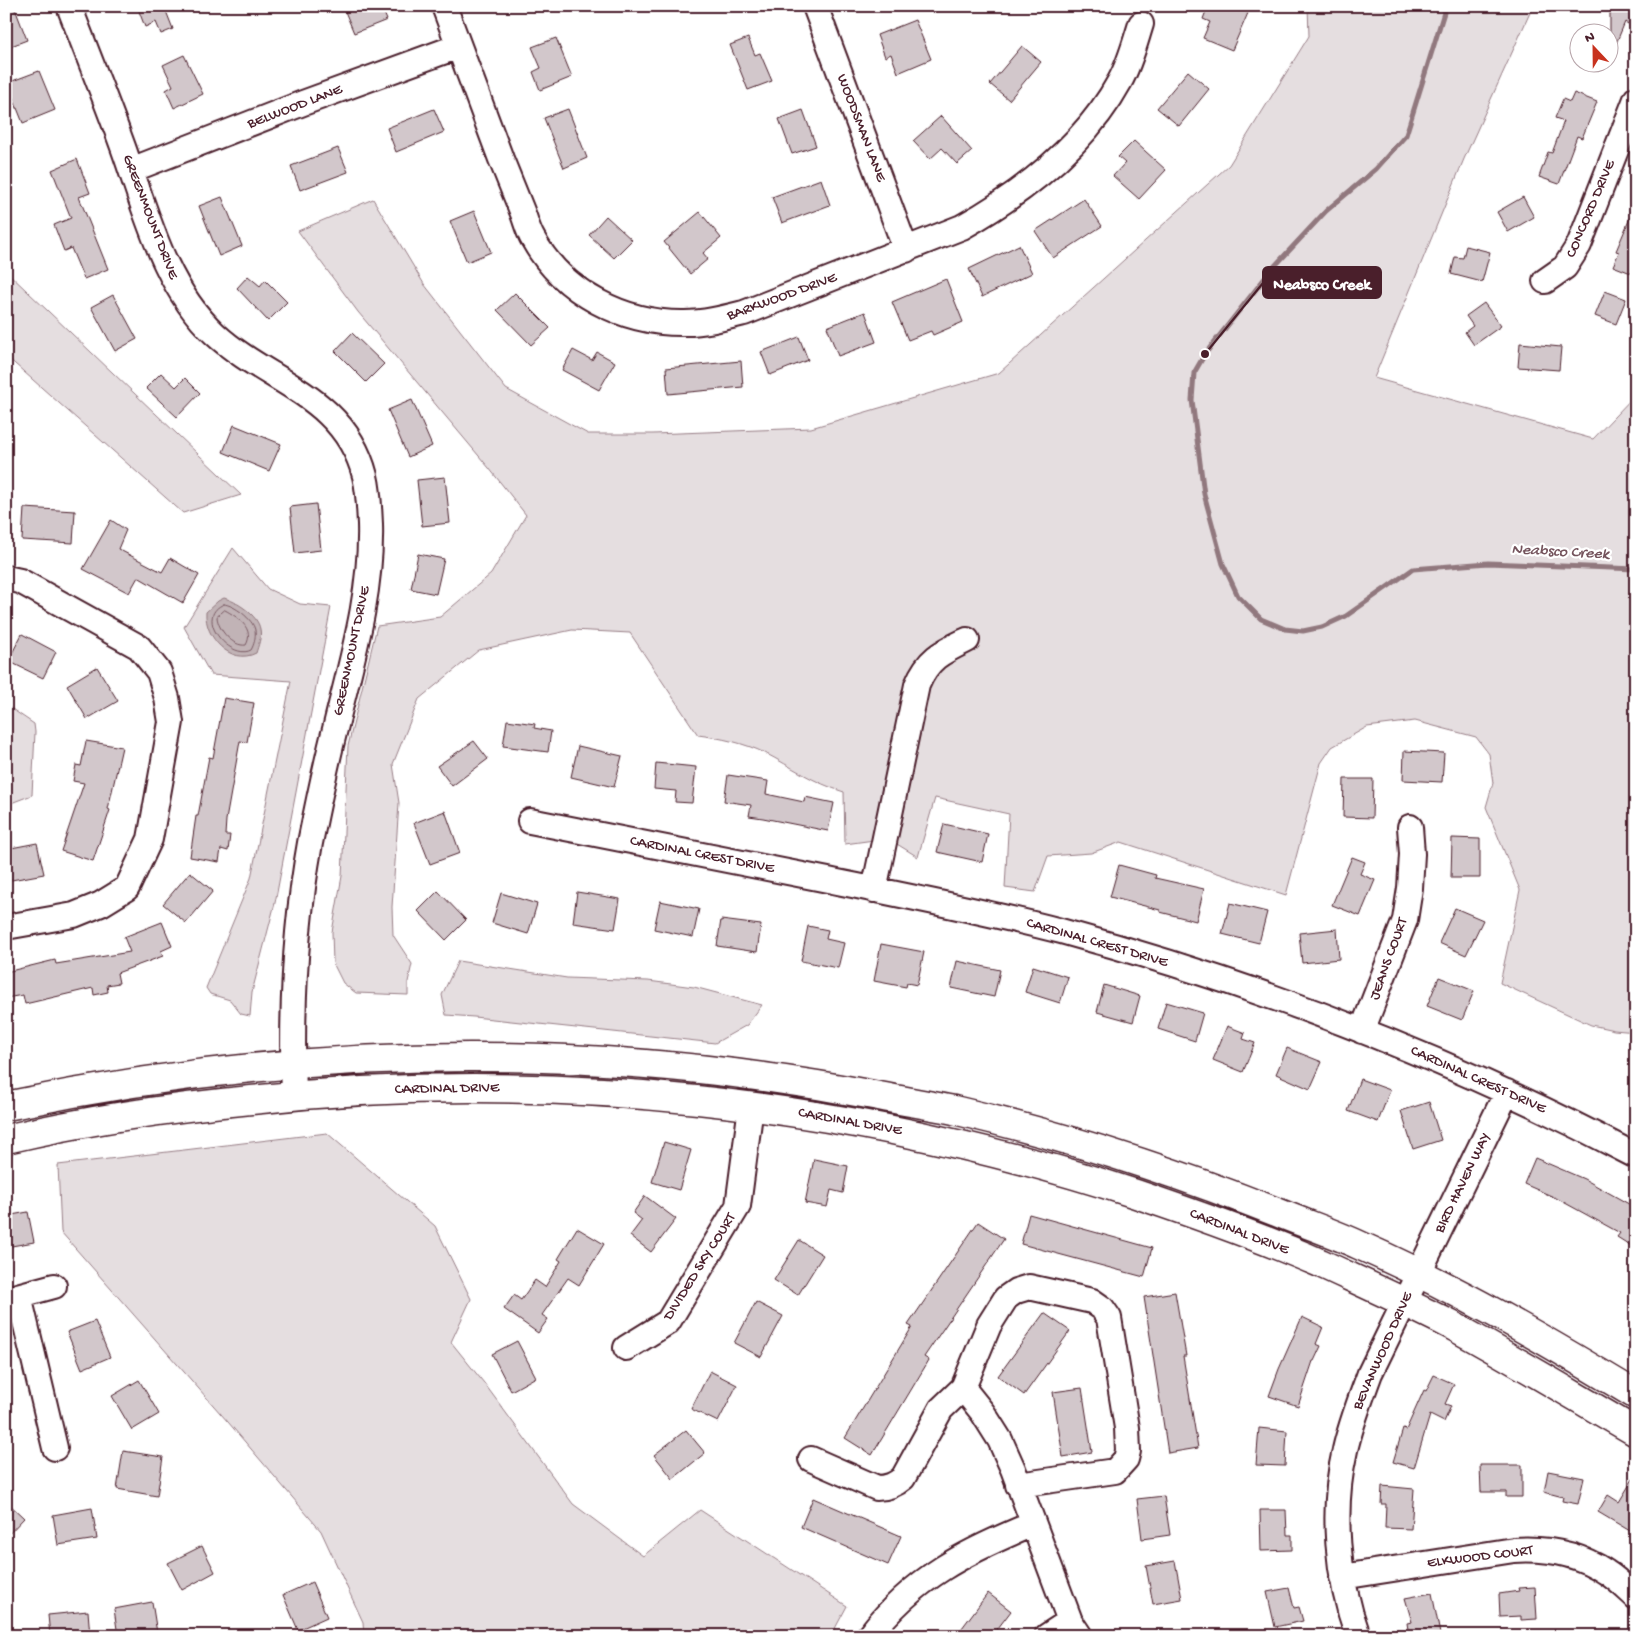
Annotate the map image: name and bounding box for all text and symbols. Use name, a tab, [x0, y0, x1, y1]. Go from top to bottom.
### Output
north arrow	[1570, 22, 1620, 72]
text: N	[1583, 29, 1597, 48]
street label: WOODSMAN LANE	[832, 72, 890, 185]
street label: BELWOOD LANE	[244, 80, 346, 134]
street label: GREENMOUNT DRIVE	[118, 152, 182, 282]
street label: CONCORD DRIVE	[1562, 157, 1620, 260]
callout: Neabsco Creek	[1263, 267, 1381, 298]
street label: BARKWOOD DRIVE	[724, 269, 840, 326]
text: Neabsco Creek	[1273, 277, 1373, 296]
water label: Neabsco Creek	[1511, 541, 1611, 565]
street label: GREENMOUNT DRIVE	[329, 584, 375, 717]
street label: CARDINAL CREST DRIVE	[628, 832, 776, 878]
street label: CARDINAL CREST DRIVE	[1024, 914, 1170, 972]
street label: JEANS COURT	[1366, 914, 1413, 1002]
street label: CARDINAL CREST DRIVE	[1407, 1042, 1549, 1118]
street label: CARDINAL DRIVE	[394, 1079, 500, 1099]
street label: CARDINAL DRIVE	[797, 1104, 904, 1140]
street label: BIRD HAVEN WAY	[1430, 1130, 1495, 1237]
street label: CARDINAL DRIVE	[1187, 1205, 1292, 1259]
street label: DIVIDED SKY COURT	[659, 1209, 741, 1325]
street label: BEVANWOOD DRIVE	[1349, 1289, 1417, 1414]
street label: ELKWOOD COURT	[1426, 1541, 1535, 1572]

